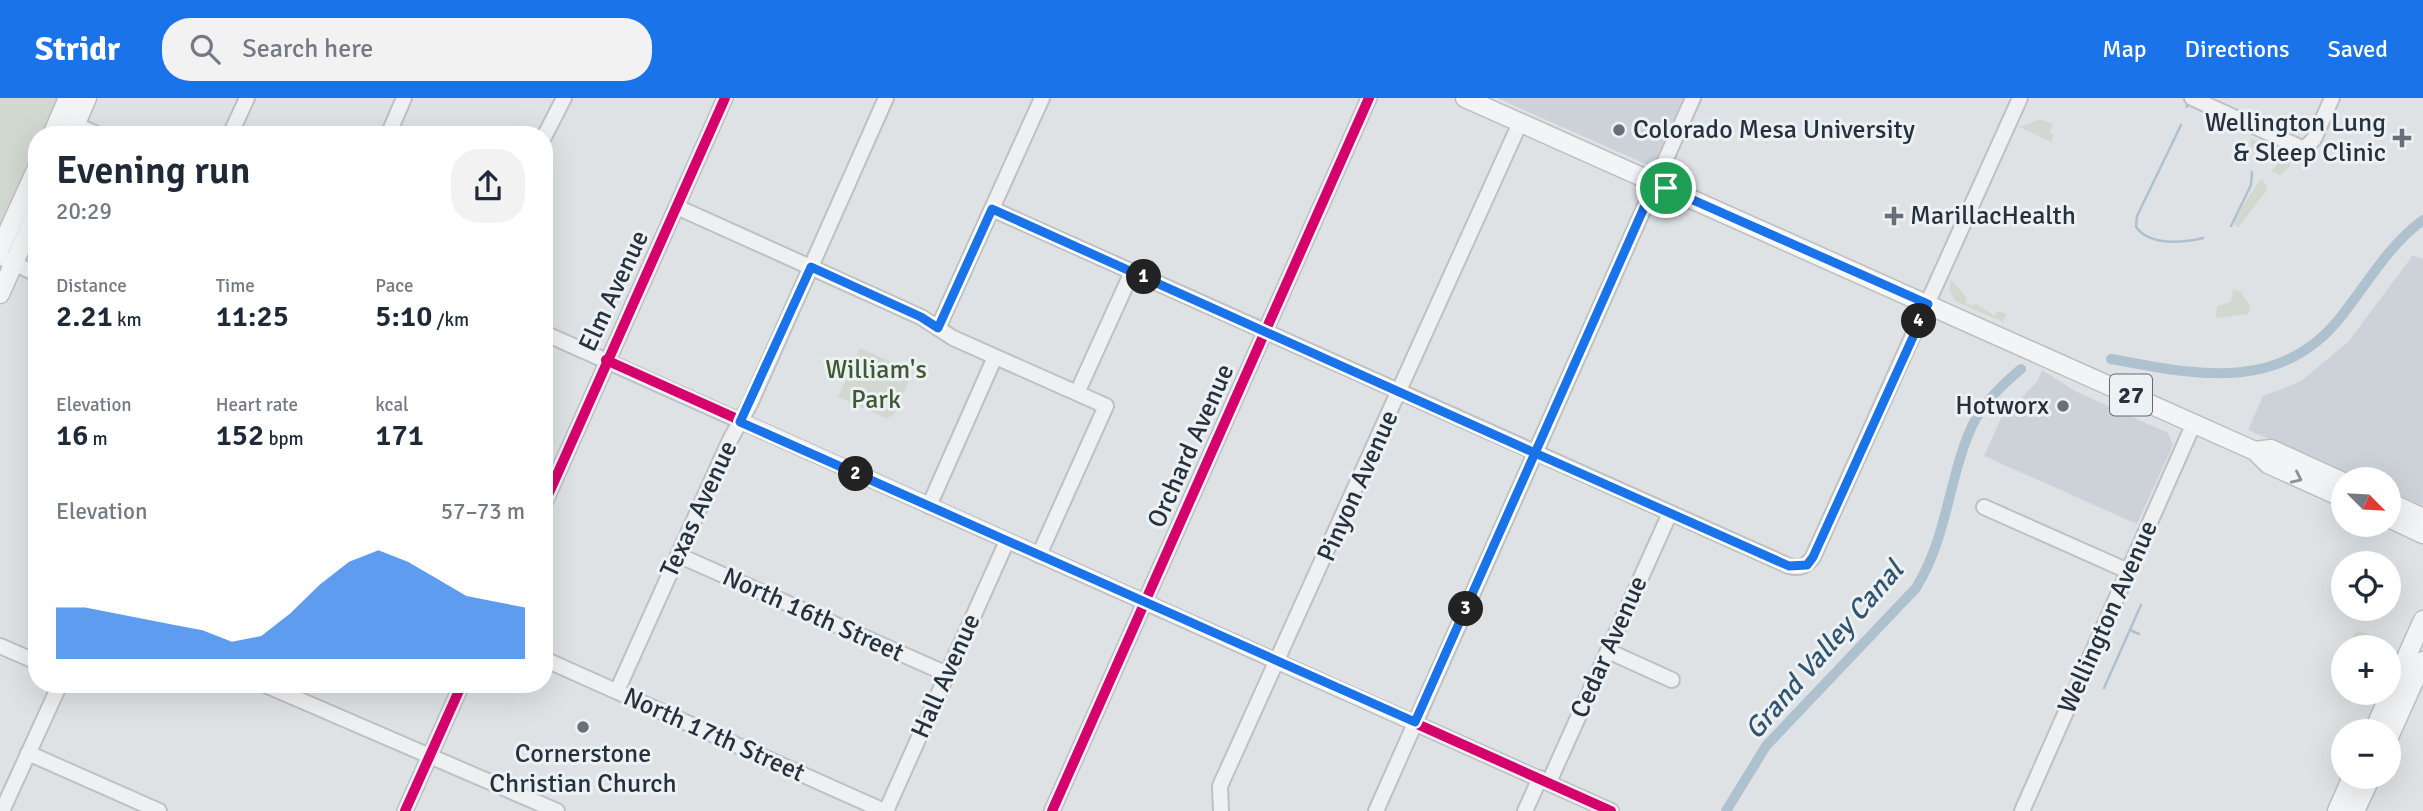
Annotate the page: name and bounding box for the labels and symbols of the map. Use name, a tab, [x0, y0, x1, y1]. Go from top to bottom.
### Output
place label: Wellington Lung & Sleep Clinic	[2205, 107, 2386, 169]
place label: Colorado Mesa University	[1633, 114, 1915, 146]
marker: Colorado Mesa University	[1611, 122, 1627, 138]
marker: Wellington Lung & Sleep Clinic	[2392, 128, 2412, 148]
pin	[1636, 158, 1696, 218]
place label: MarillacHealth	[1910, 200, 2076, 232]
marker: MarillacHealth	[1884, 206, 1904, 226]
street label: Elm Avenue	[572, 225, 656, 357]
pin: 1	[1126, 260, 1162, 294]
pin: 4	[1902, 304, 1937, 339]
park label: William's Park	[825, 354, 927, 416]
street label: Orchard Avenue	[1141, 359, 1241, 533]
road number: 27	[2110, 374, 2152, 416]
place label: Hotworx	[1955, 390, 2049, 422]
marker: Hotworx	[2055, 398, 2071, 414]
street label: Pinyon Avenue	[1310, 405, 1406, 567]
street label: Texas Avenue	[653, 436, 745, 582]
pin: 2	[838, 456, 874, 492]
north arrow	[2331, 467, 2401, 537]
one-way arrow	[2290, 469, 2302, 483]
street label: Wellington Avenue	[2051, 516, 2165, 718]
water label: Grand Valley Canal	[1737, 553, 1912, 746]
street label: North 16th Street	[717, 561, 909, 669]
street label: Cedar Avenue	[1563, 571, 1655, 723]
pin: 3	[1448, 592, 1484, 626]
street label: Hall Avenue	[904, 609, 988, 743]
street label: North 17th Street	[618, 681, 810, 789]
marker: Cornerstone Christian Church	[575, 719, 591, 735]
place label: Cornerstone Christian Church	[489, 738, 677, 800]

